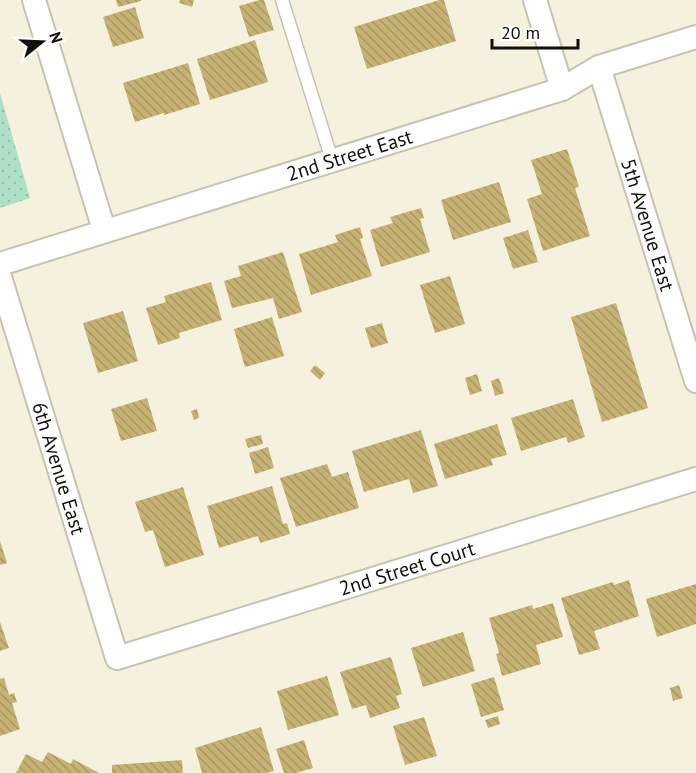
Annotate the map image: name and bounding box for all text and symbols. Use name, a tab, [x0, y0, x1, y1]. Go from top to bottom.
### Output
north arrow	[12, 12, 72, 72]
scale bar	[492, 12, 578, 50]
text: 20 m	[501, 21, 540, 44]
text: N	[45, 29, 67, 45]
street label: 2nd Street East	[283, 123, 416, 187]
street label: 5th Avenue East	[615, 155, 680, 294]
street label: 6th Avenue East	[26, 399, 91, 538]
street label: 2nd Street Court	[336, 535, 478, 602]

